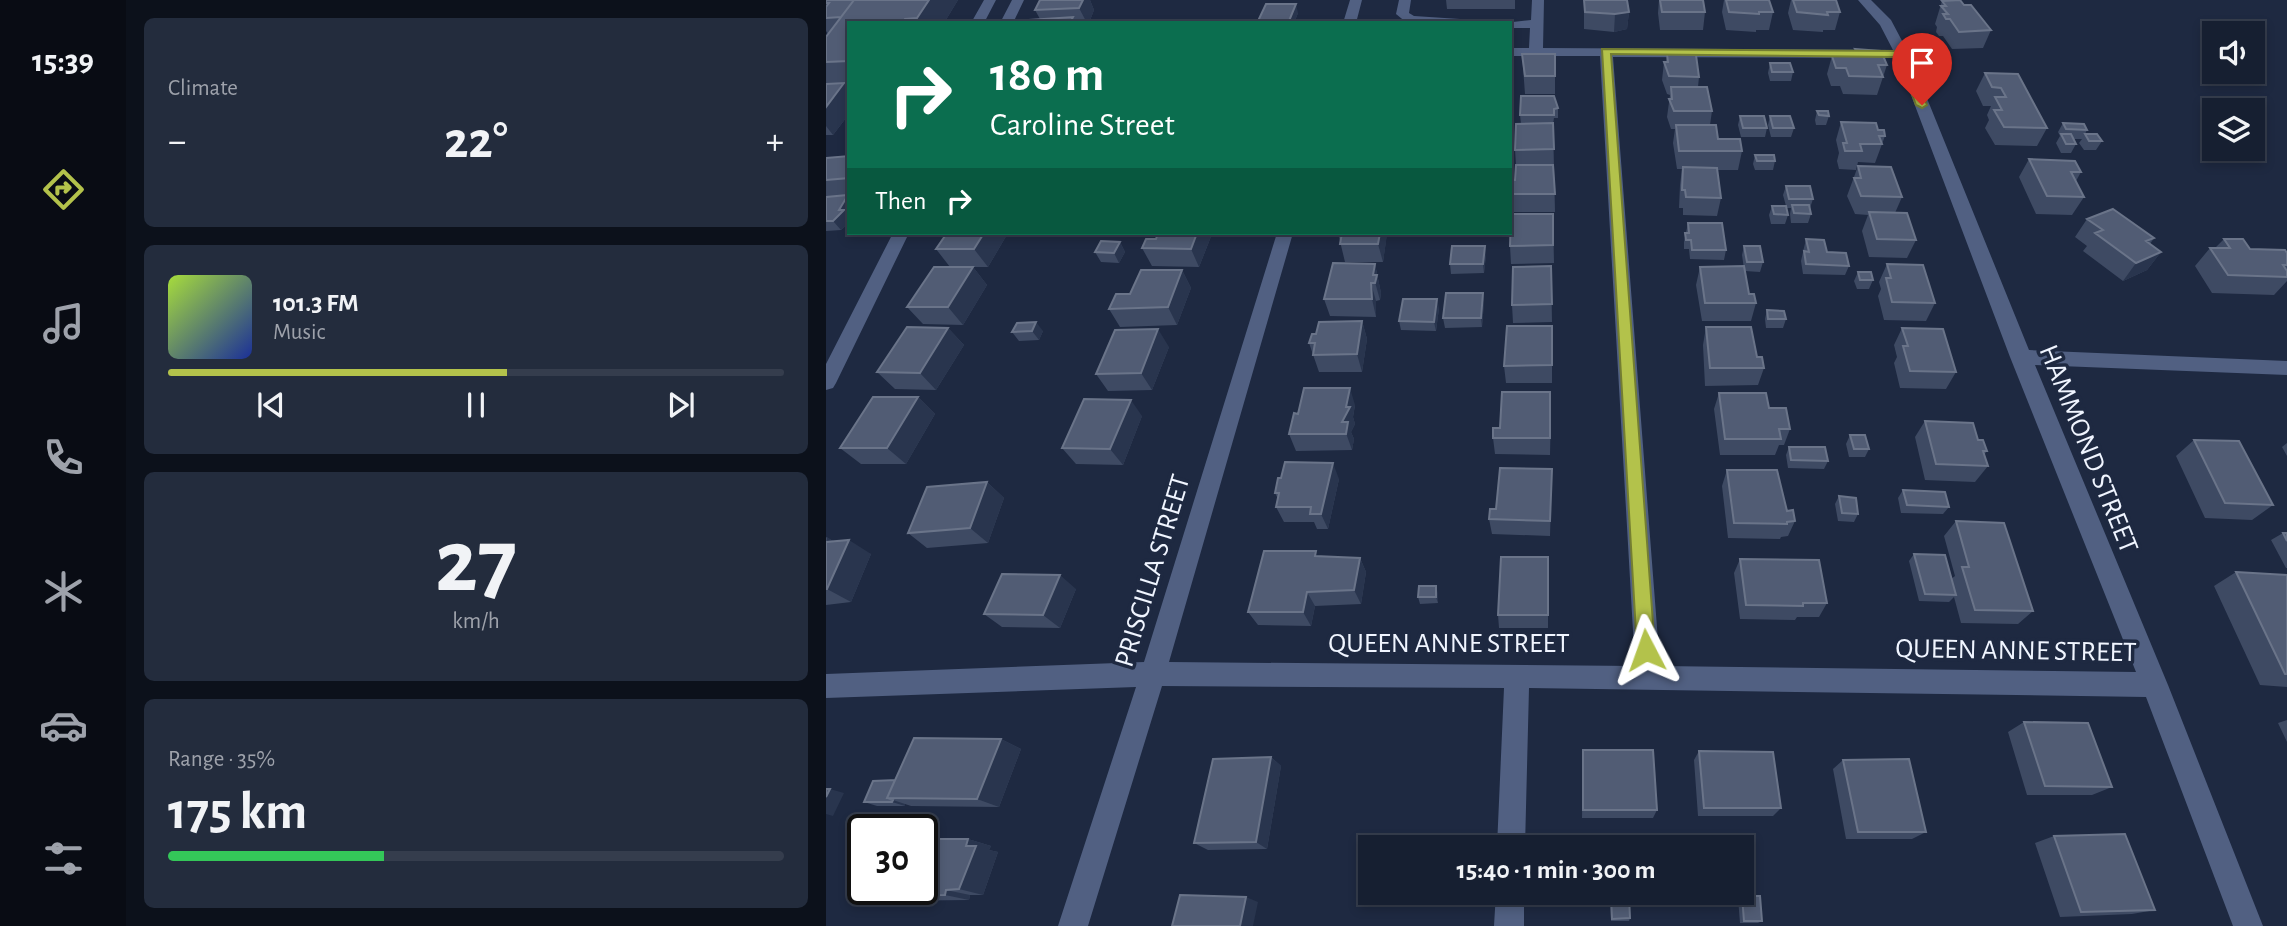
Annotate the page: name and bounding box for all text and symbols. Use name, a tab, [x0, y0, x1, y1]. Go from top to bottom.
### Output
map controls	[2202, 21, 2265, 161]
button: sound	[2202, 21, 2265, 84]
pin	[1892, 33, 1952, 105]
icon: arrive	[1903, 44, 1941, 82]
text: 15:39	[32, 45, 94, 77]
icon: right	[875, 49, 966, 140]
text: 180 m	[990, 51, 1104, 100]
text: Climate	[168, 77, 238, 100]
button: layers	[2202, 98, 2265, 161]
text: Caroline Street	[990, 109, 1175, 141]
text: 22°	[444, 115, 508, 167]
text: −	[168, 123, 186, 161]
text: +	[766, 123, 784, 161]
icon: directions	[39, 165, 88, 214]
icon: right	[940, 182, 978, 220]
text: Then	[875, 188, 926, 214]
text: 101.3 FM	[273, 290, 359, 316]
icon: music	[39, 299, 88, 348]
text: Music	[273, 321, 325, 344]
street label: HAMMOND STREET	[2033, 341, 2143, 557]
icon: previous	[252, 386, 290, 424]
icon: pause	[457, 386, 495, 424]
icon: next	[662, 386, 700, 424]
icon: phone	[39, 433, 88, 482]
street label: PRISCILLA STREET	[1110, 471, 1196, 671]
text: 27	[435, 517, 517, 608]
icon: climate	[39, 567, 88, 616]
text: km/h	[452, 610, 500, 633]
position arrow	[1609, 613, 1683, 687]
street label: QUEEN ANNE STREET	[1328, 630, 1570, 658]
street label: QUEEN ANNE STREET	[1895, 635, 2137, 667]
icon: car	[39, 701, 88, 750]
text: Range · 35%	[168, 748, 275, 771]
text: 175 km	[168, 786, 307, 838]
speed limit sign: 30	[847, 814, 938, 905]
icon: filters	[39, 834, 88, 883]
text: 15:40 · 1 min · 300 m	[1457, 857, 1655, 883]

